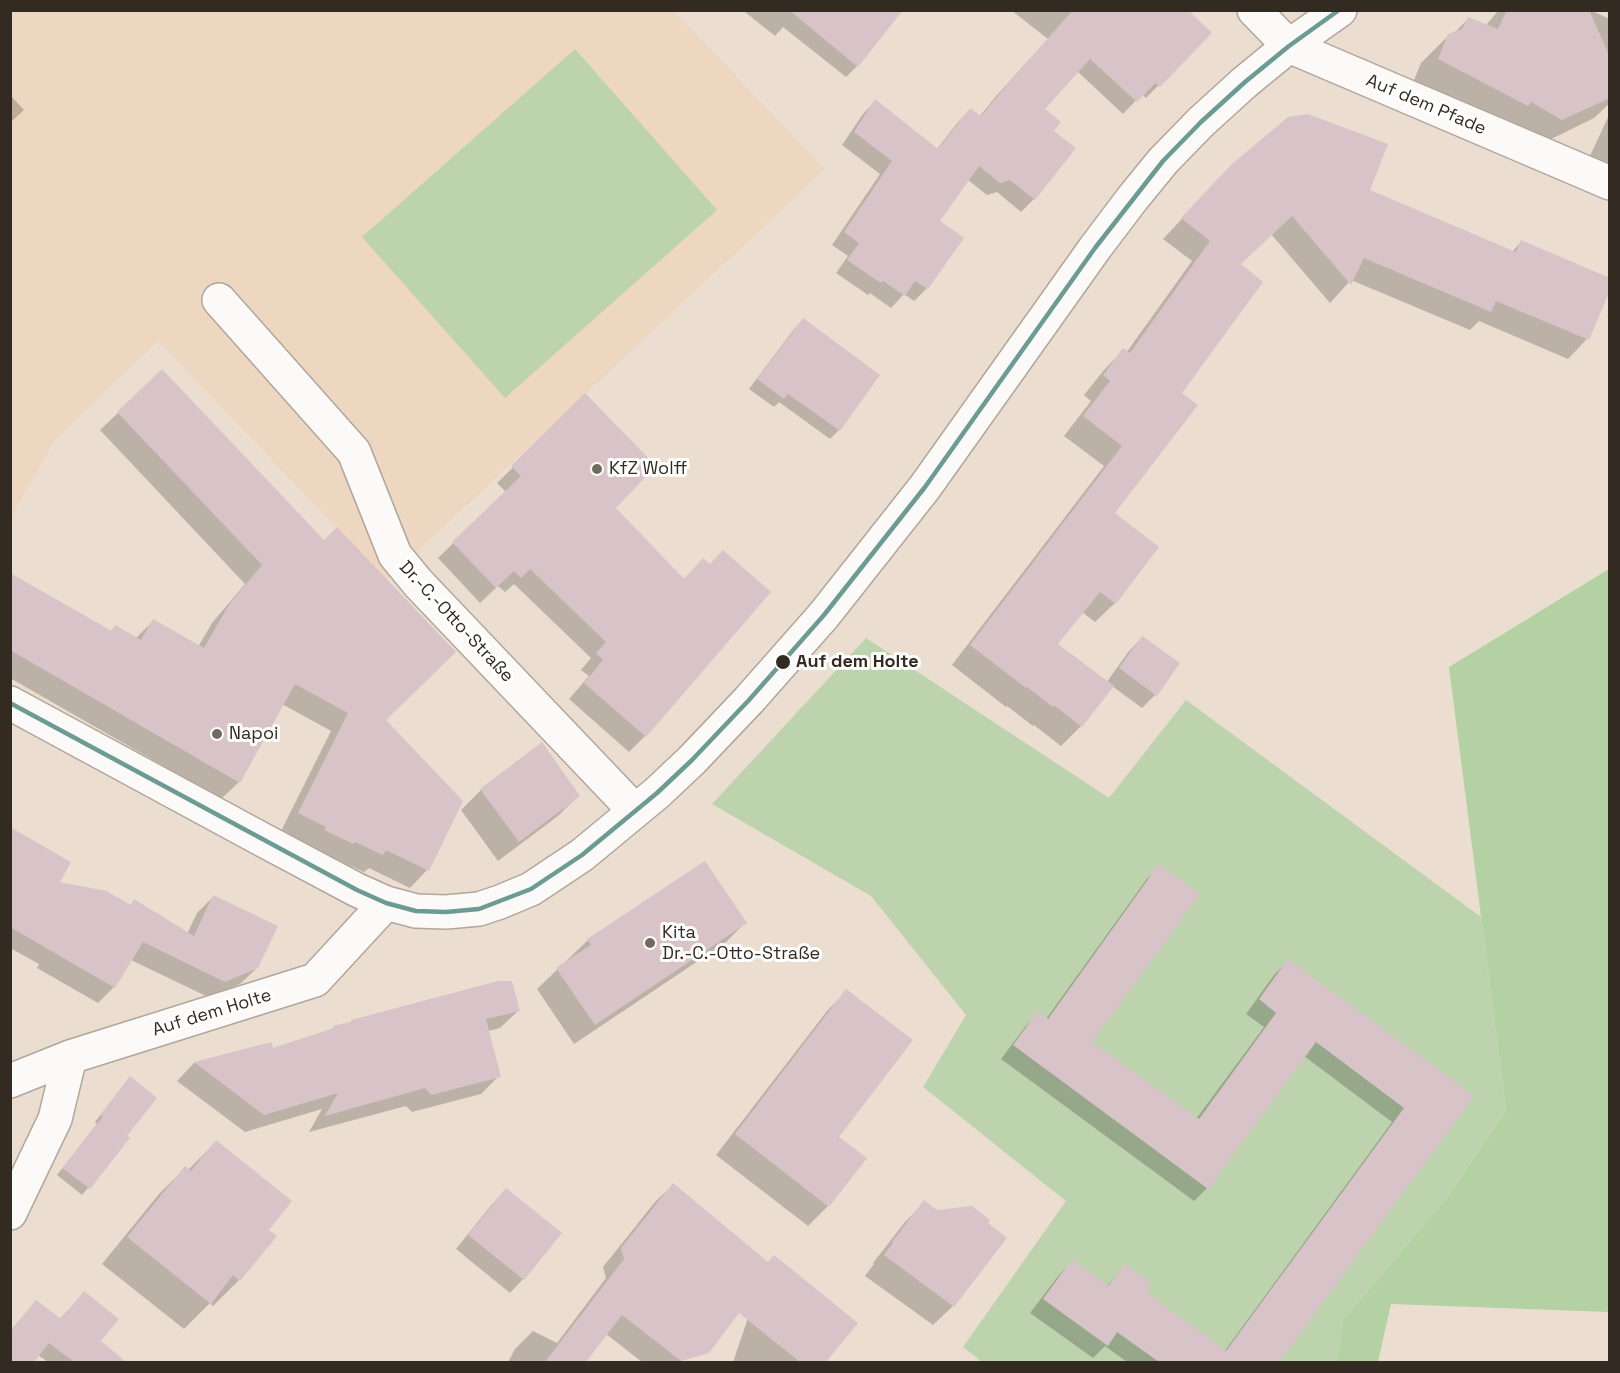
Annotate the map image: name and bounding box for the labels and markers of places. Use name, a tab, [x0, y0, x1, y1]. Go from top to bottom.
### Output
place label: KfZ Wolff	[609, 458, 687, 480]
marker: KfZ Wolff	[590, 462, 604, 476]
place label: Auf dem Holte	[796, 651, 919, 673]
marker: Auf dem Holte	[774, 653, 792, 671]
place label: Napoi	[229, 723, 278, 745]
marker: Napoi	[210, 727, 224, 741]
place label: Kita Dr.-C.-Otto-Straße	[662, 922, 820, 964]
marker: Kita Dr.-C.-Otto-Straße	[643, 936, 657, 950]

